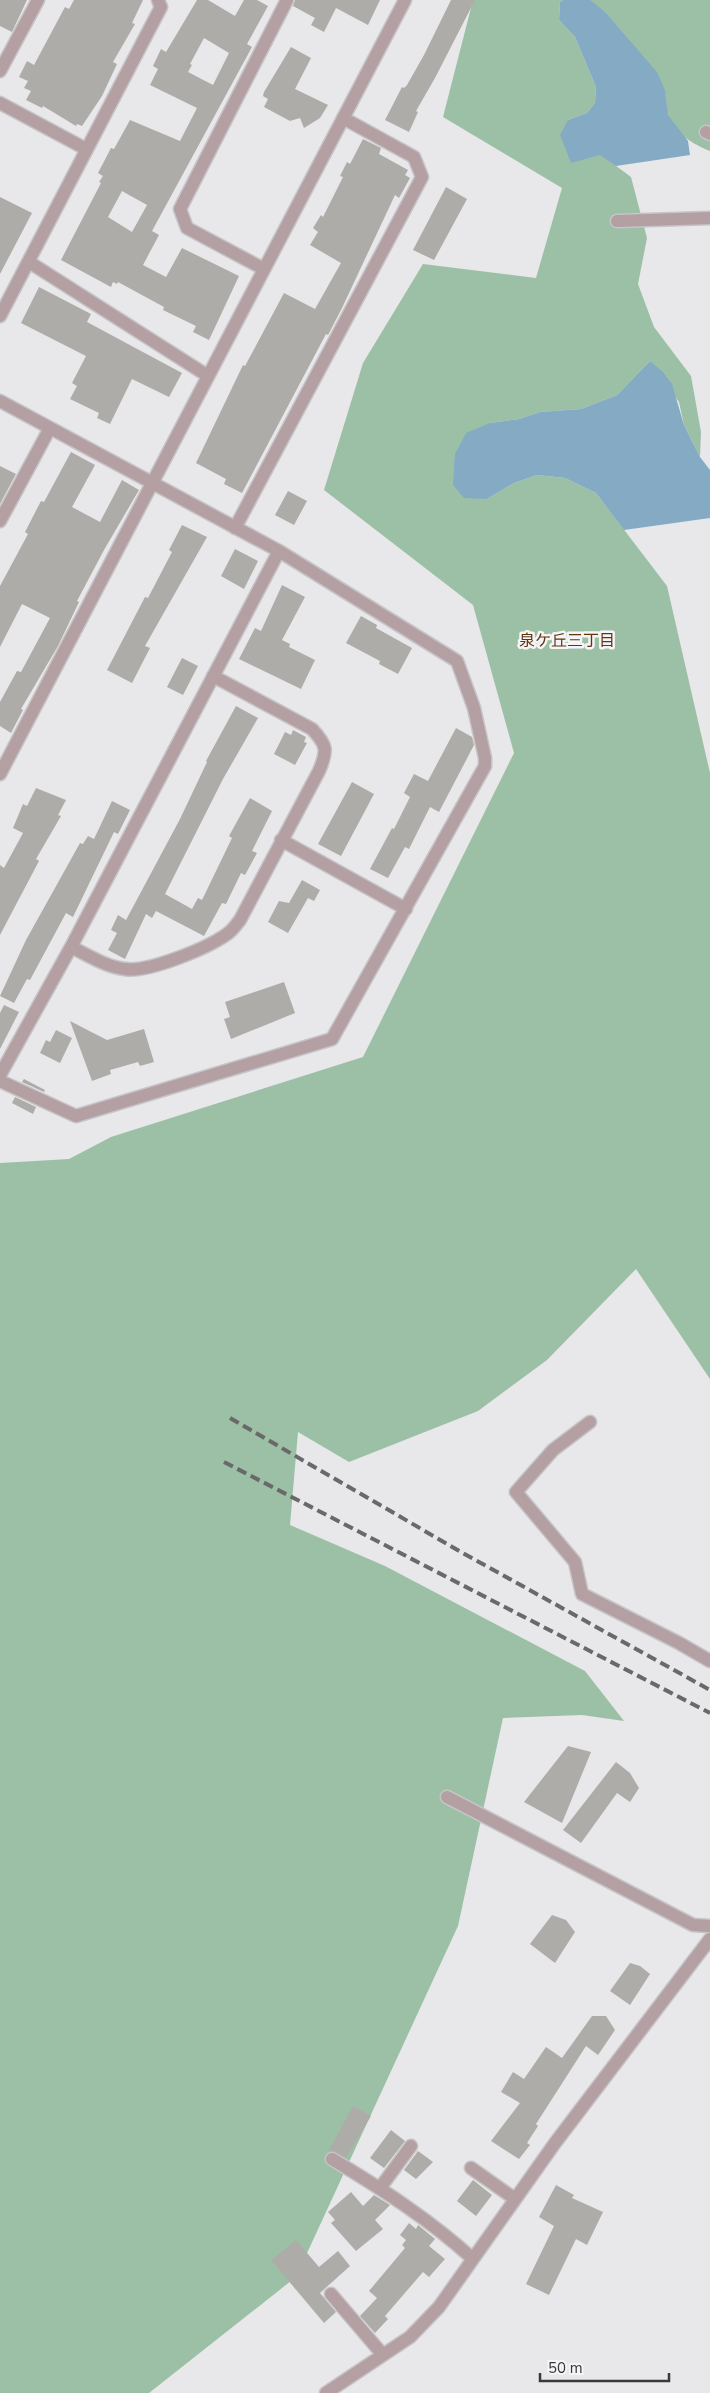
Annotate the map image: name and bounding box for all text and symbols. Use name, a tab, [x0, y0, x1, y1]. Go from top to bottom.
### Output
district label: 泉ケ丘三丁目	[519, 630, 615, 652]
scale bar	[540, 2350, 669, 2382]
text: 50 m	[548, 2358, 583, 2378]

